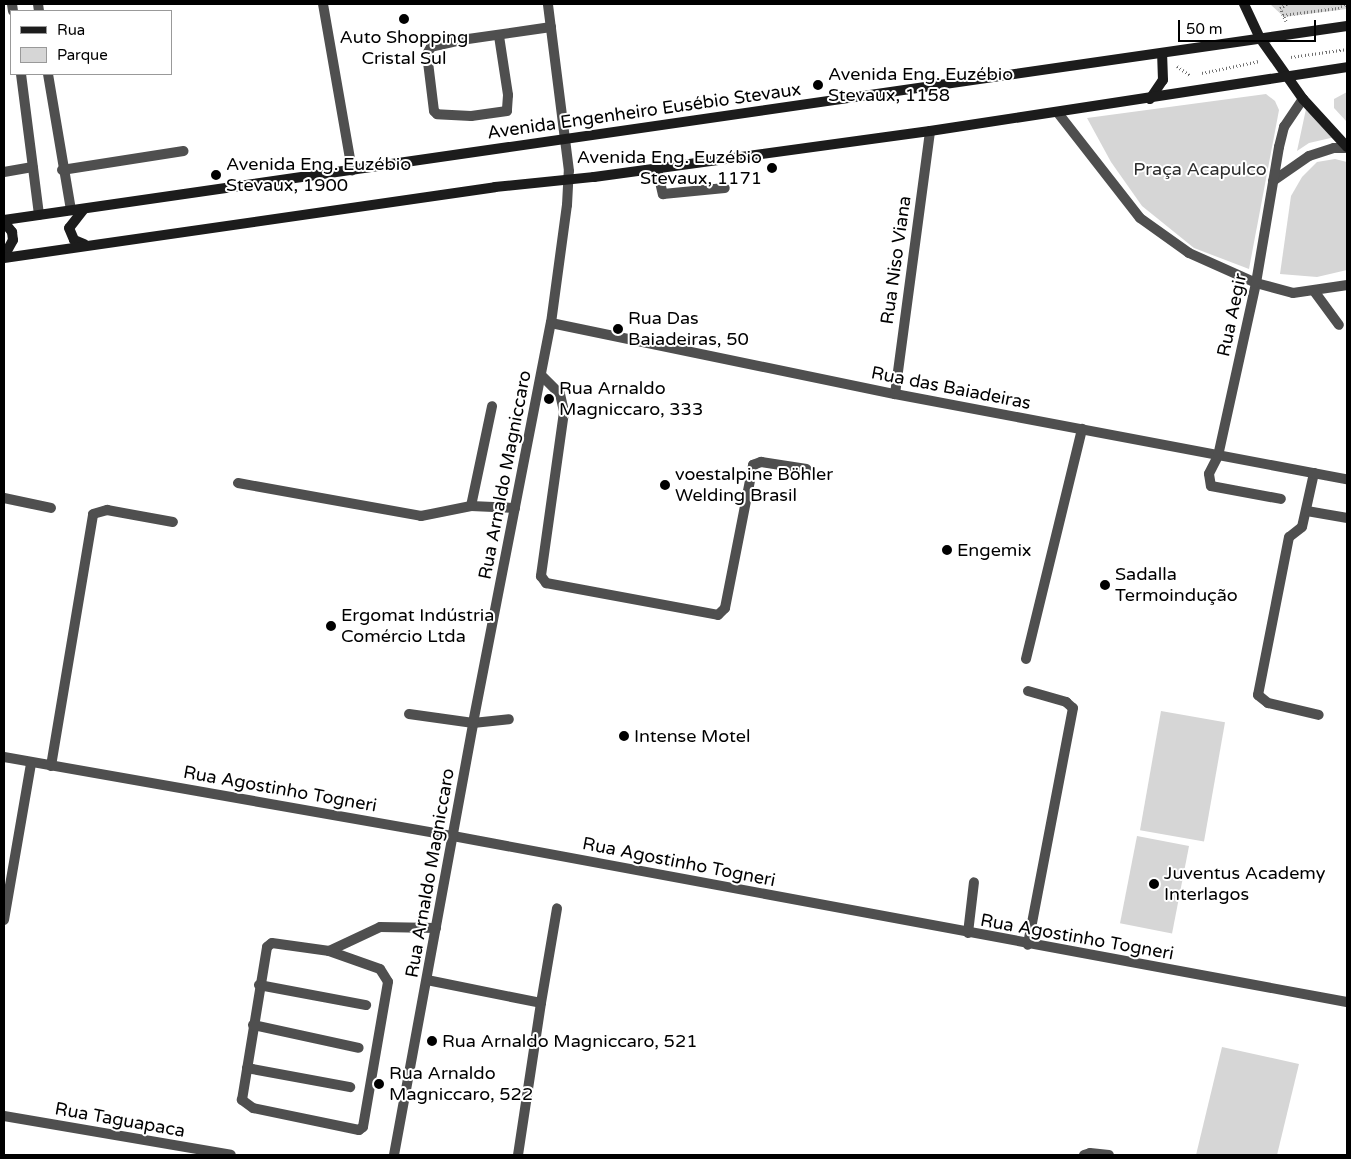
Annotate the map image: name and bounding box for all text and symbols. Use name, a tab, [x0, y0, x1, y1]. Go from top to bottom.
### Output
legend	[10, 10, 172, 75]
scale bar	[1181, 10, 1318, 42]
marker: Auto Shopping Cristal Sul	[398, 13, 410, 25]
text: 50 m	[1186, 20, 1223, 38]
text: Rua	[57, 21, 85, 39]
place label: Auto Shopping Cristal Sul	[340, 27, 468, 70]
text: Parque	[57, 46, 108, 64]
place label: Avenida Eng. Euzébio Stevaux, 1158	[828, 64, 1013, 106]
street label: Avenida Engenheiro Eusébio Stevaux	[486, 78, 802, 144]
marker: Avenida Eng. Euzébio Stevaux, 1158	[812, 79, 824, 91]
place label: Avenida Eng. Euzébio Stevaux, 1171	[577, 147, 762, 190]
place label: Avenida Eng. Euzébio Stevaux, 1900	[226, 154, 411, 196]
park label: Praça Acapulco	[1133, 158, 1267, 180]
marker: Avenida Eng. Euzébio Stevaux, 1171	[766, 162, 778, 174]
marker: Avenida Eng. Euzébio Stevaux, 1900	[210, 169, 222, 181]
street label: Rua Niso Viana	[876, 194, 916, 326]
street label: Rua Aegir	[1213, 271, 1251, 359]
place label: Rua Das Baiadeiras, 50	[628, 308, 749, 350]
marker: Rua Das Baiadeiras, 50	[612, 323, 624, 335]
street label: Rua das Baiadeiras	[869, 362, 1033, 414]
street label: Rua Arnaldo Magniccaro	[474, 369, 536, 581]
place label: Rua Arnaldo Magniccaro, 333	[559, 378, 703, 420]
marker: Rua Arnaldo Magniccaro, 333	[543, 393, 555, 405]
place label: voestalpine Böhler Welding Brasil	[675, 464, 833, 506]
marker: voestalpine Böhler Welding Brasil	[659, 479, 671, 491]
place label: Engemix	[957, 539, 1032, 561]
marker: Engemix	[941, 544, 953, 556]
place label: Sadalla Termoindução	[1115, 564, 1238, 606]
marker: Sadalla Termoindução	[1099, 579, 1111, 591]
place label: Ergomat Indústria Comércio Ltda	[341, 605, 494, 648]
marker: Ergomat Indústria Comércio Ltda	[325, 620, 337, 632]
place label: Intense Motel	[634, 725, 751, 747]
marker: Intense Motel	[618, 730, 630, 742]
street label: Rua Agostinho Togneri	[182, 761, 378, 817]
street label: Rua Arnaldo Magniccaro	[401, 767, 459, 979]
street label: Rua Agostinho Togneri	[581, 833, 777, 891]
place label: Juventus Academy Interlagos	[1164, 863, 1325, 906]
marker: Juventus Academy Interlagos	[1148, 878, 1160, 890]
street label: Rua Agostinho Togneri	[979, 909, 1175, 965]
place label: Rua Arnaldo Magniccaro, 521	[442, 1030, 698, 1052]
marker: Rua Arnaldo Magniccaro, 521	[426, 1035, 438, 1047]
place label: Rua Arnaldo Magniccaro, 522	[389, 1063, 533, 1106]
marker: Rua Arnaldo Magniccaro, 522	[373, 1078, 385, 1090]
street label: Rua Taguapaca	[53, 1098, 187, 1142]

